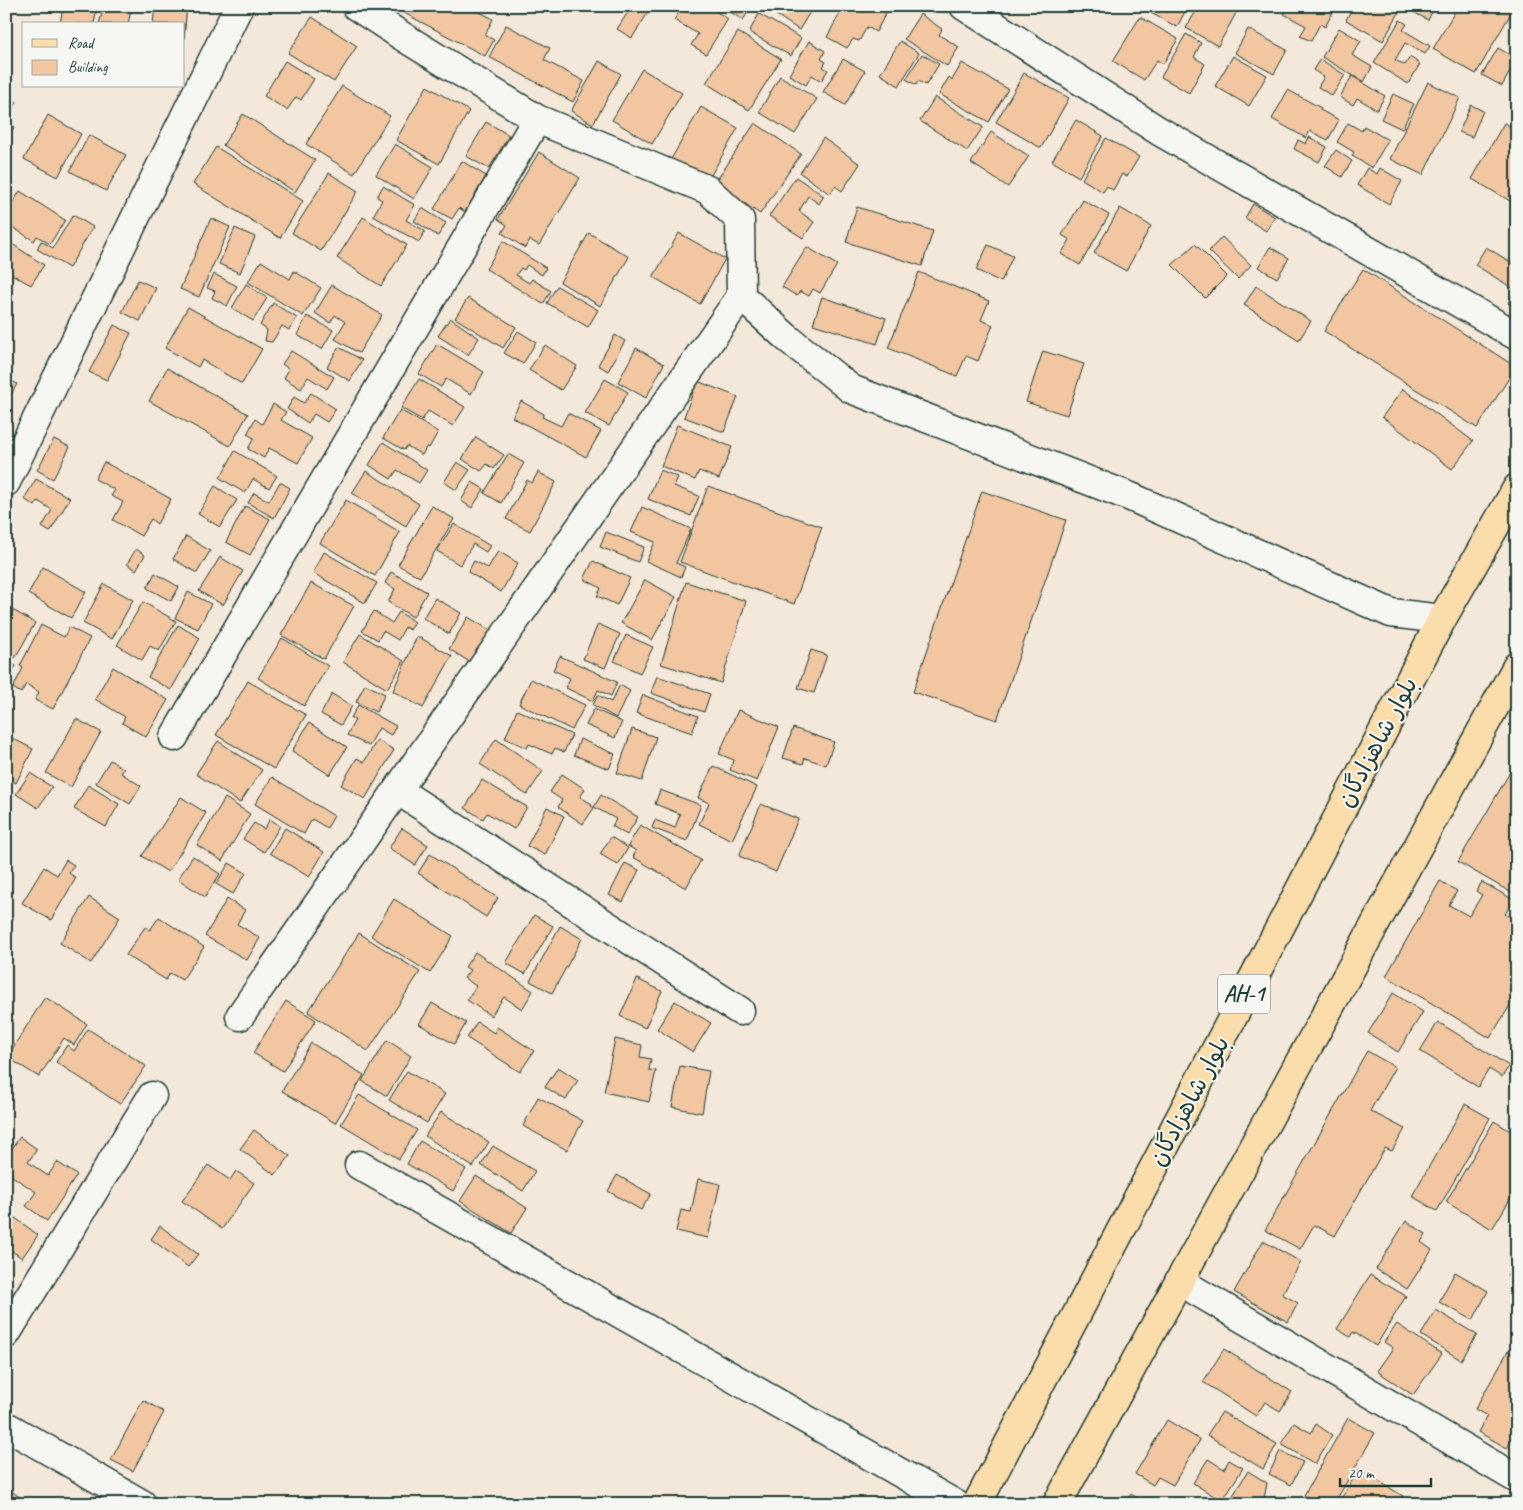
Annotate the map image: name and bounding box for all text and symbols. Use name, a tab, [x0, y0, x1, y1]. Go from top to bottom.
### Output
legend	[22, 22, 185, 88]
text: Road	[68, 34, 95, 53]
text: Building	[68, 58, 108, 77]
street label: بلوار شاهزادگان	[1330, 672, 1424, 812]
road number: AH-1	[1218, 974, 1270, 1014]
street label: بلوار شاهزادگان	[1142, 1031, 1236, 1171]
scale bar	[1340, 1455, 1432, 1487]
text: 20 m	[1348, 1464, 1375, 1483]

